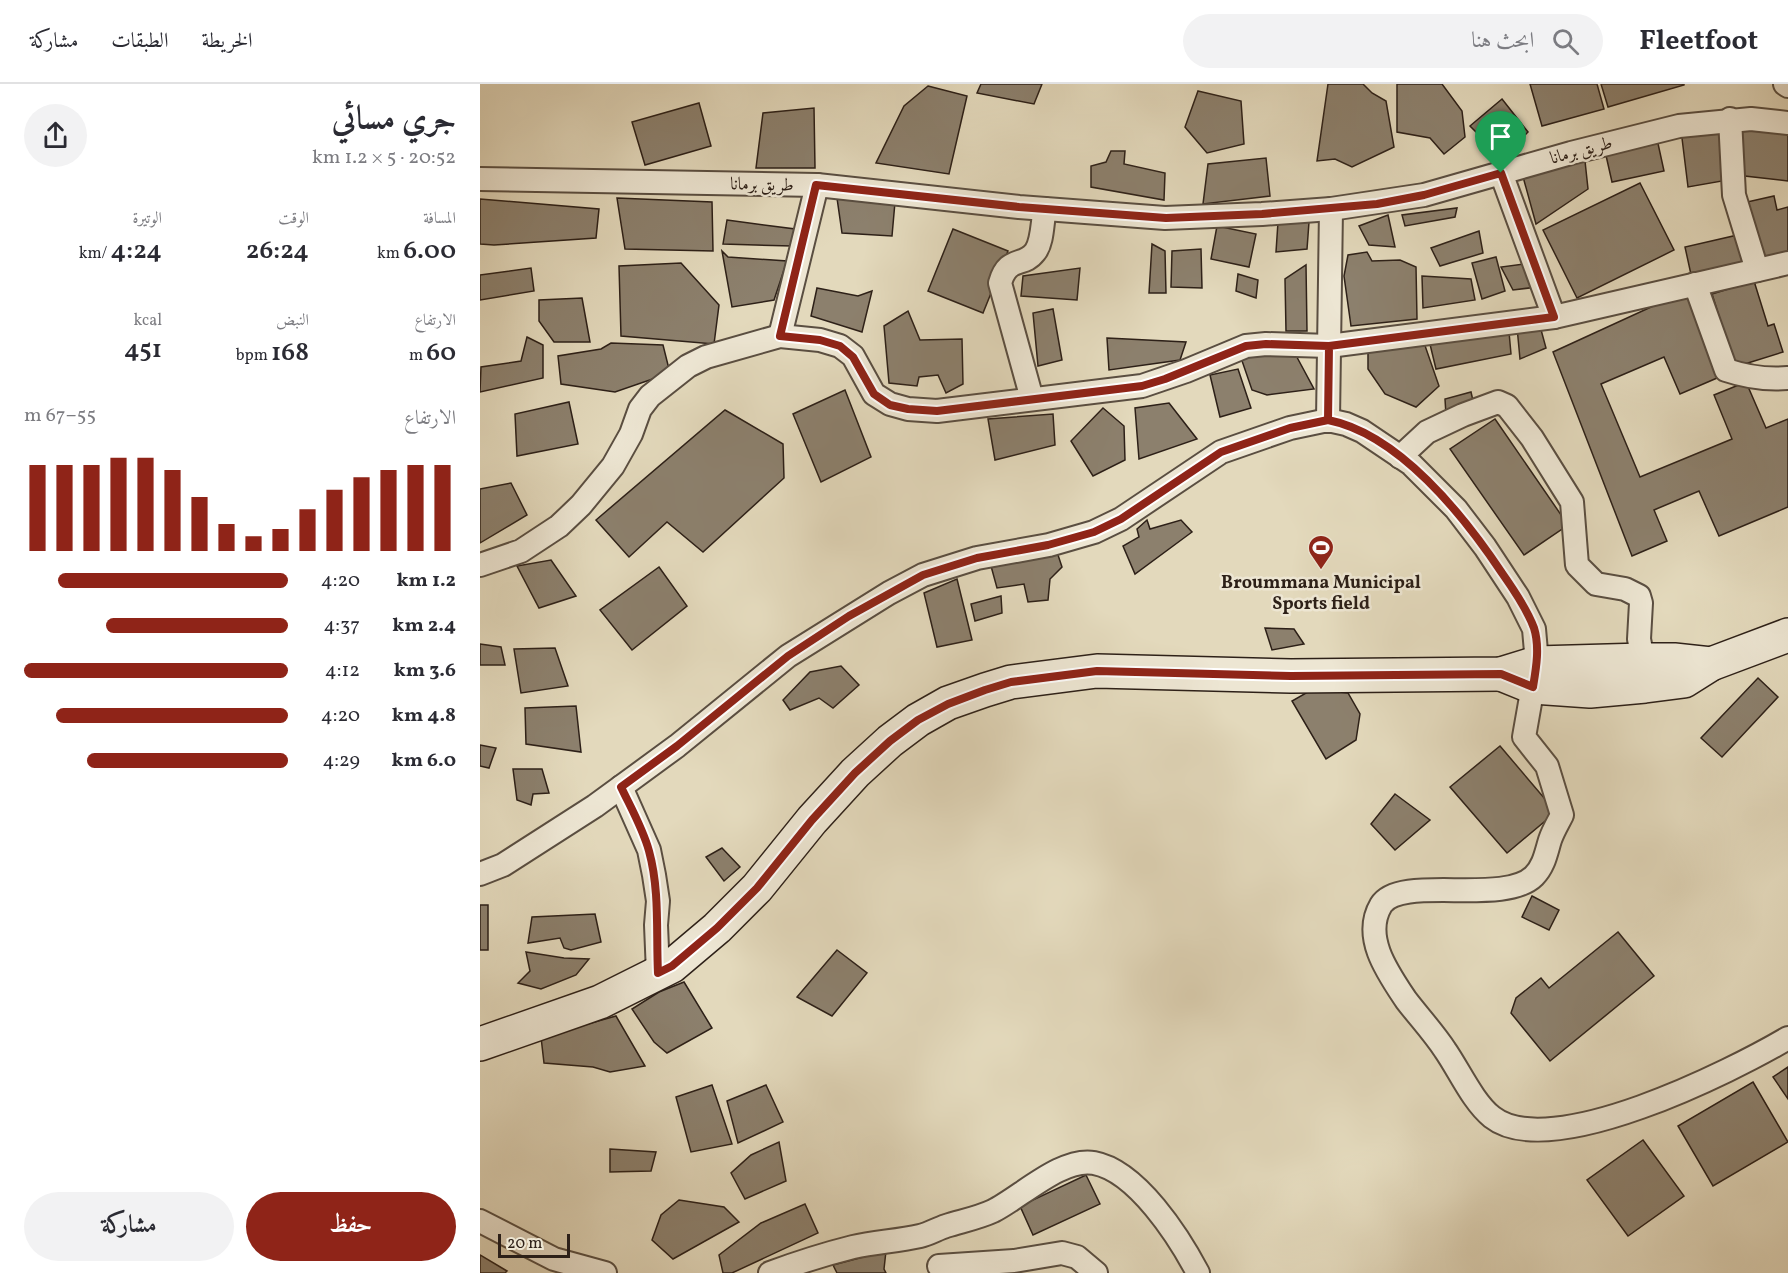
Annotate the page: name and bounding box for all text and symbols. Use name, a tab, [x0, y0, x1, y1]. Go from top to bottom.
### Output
search box	[1183, 14, 1603, 68]
text: Fleetfoot	[1639, 22, 1758, 61]
icon: search	[1549, 25, 1582, 58]
text: ابحث هنا	[1471, 26, 1534, 57]
text: مشاركة	[30, 27, 78, 56]
text: الطبقات	[111, 27, 168, 56]
text: الخريطة	[201, 27, 253, 56]
text: جري مسائي	[332, 98, 456, 144]
button: share	[24, 104, 87, 167]
pin	[1475, 111, 1526, 173]
icon: arrive	[1484, 120, 1517, 153]
street label: طريق برمانا	[1547, 131, 1615, 172]
text: 20:52 · 5 × 1.2 km	[312, 144, 456, 172]
street label: طريق برمانا	[730, 172, 794, 199]
text: الوتيرة	[132, 208, 162, 230]
text: الوقت	[278, 208, 309, 230]
text: المسافة	[423, 208, 456, 230]
text: 4:24	[111, 233, 162, 269]
text: 26:24	[246, 233, 309, 269]
text: 6.00	[403, 233, 456, 269]
text: /km	[79, 243, 111, 265]
text: km	[377, 243, 403, 265]
text: kcal	[134, 310, 162, 332]
text: النبض	[276, 310, 309, 332]
text: الارتفاع	[414, 310, 456, 332]
text: 451	[124, 332, 162, 368]
text: 168	[271, 335, 309, 371]
text: 60	[426, 335, 456, 371]
text: bpm	[236, 345, 271, 367]
text: m	[409, 345, 426, 367]
text: 55–67 m	[24, 402, 96, 430]
text: الارتفاع	[404, 405, 456, 433]
sports icon: Broummana Municipal Sports field	[1306, 533, 1336, 571]
text: 4:20	[321, 567, 360, 595]
text: 1.2 km	[396, 567, 456, 595]
place label: Broummana Municipal Sports field	[1221, 571, 1421, 617]
text: 4:37	[323, 612, 360, 640]
text: 2.4 km	[392, 612, 456, 640]
text: 4:12	[325, 657, 360, 685]
text: 3.6 km	[394, 657, 456, 685]
text: 4:20	[321, 702, 360, 730]
text: 4.8 km	[392, 702, 456, 730]
text: 4:29	[322, 747, 360, 775]
text: 6.0 km	[392, 747, 456, 775]
button: مشاركة	[24, 1192, 234, 1261]
button: حفظ	[246, 1192, 456, 1261]
scale bar	[498, 1231, 570, 1258]
text: 20 m	[507, 1233, 542, 1255]

